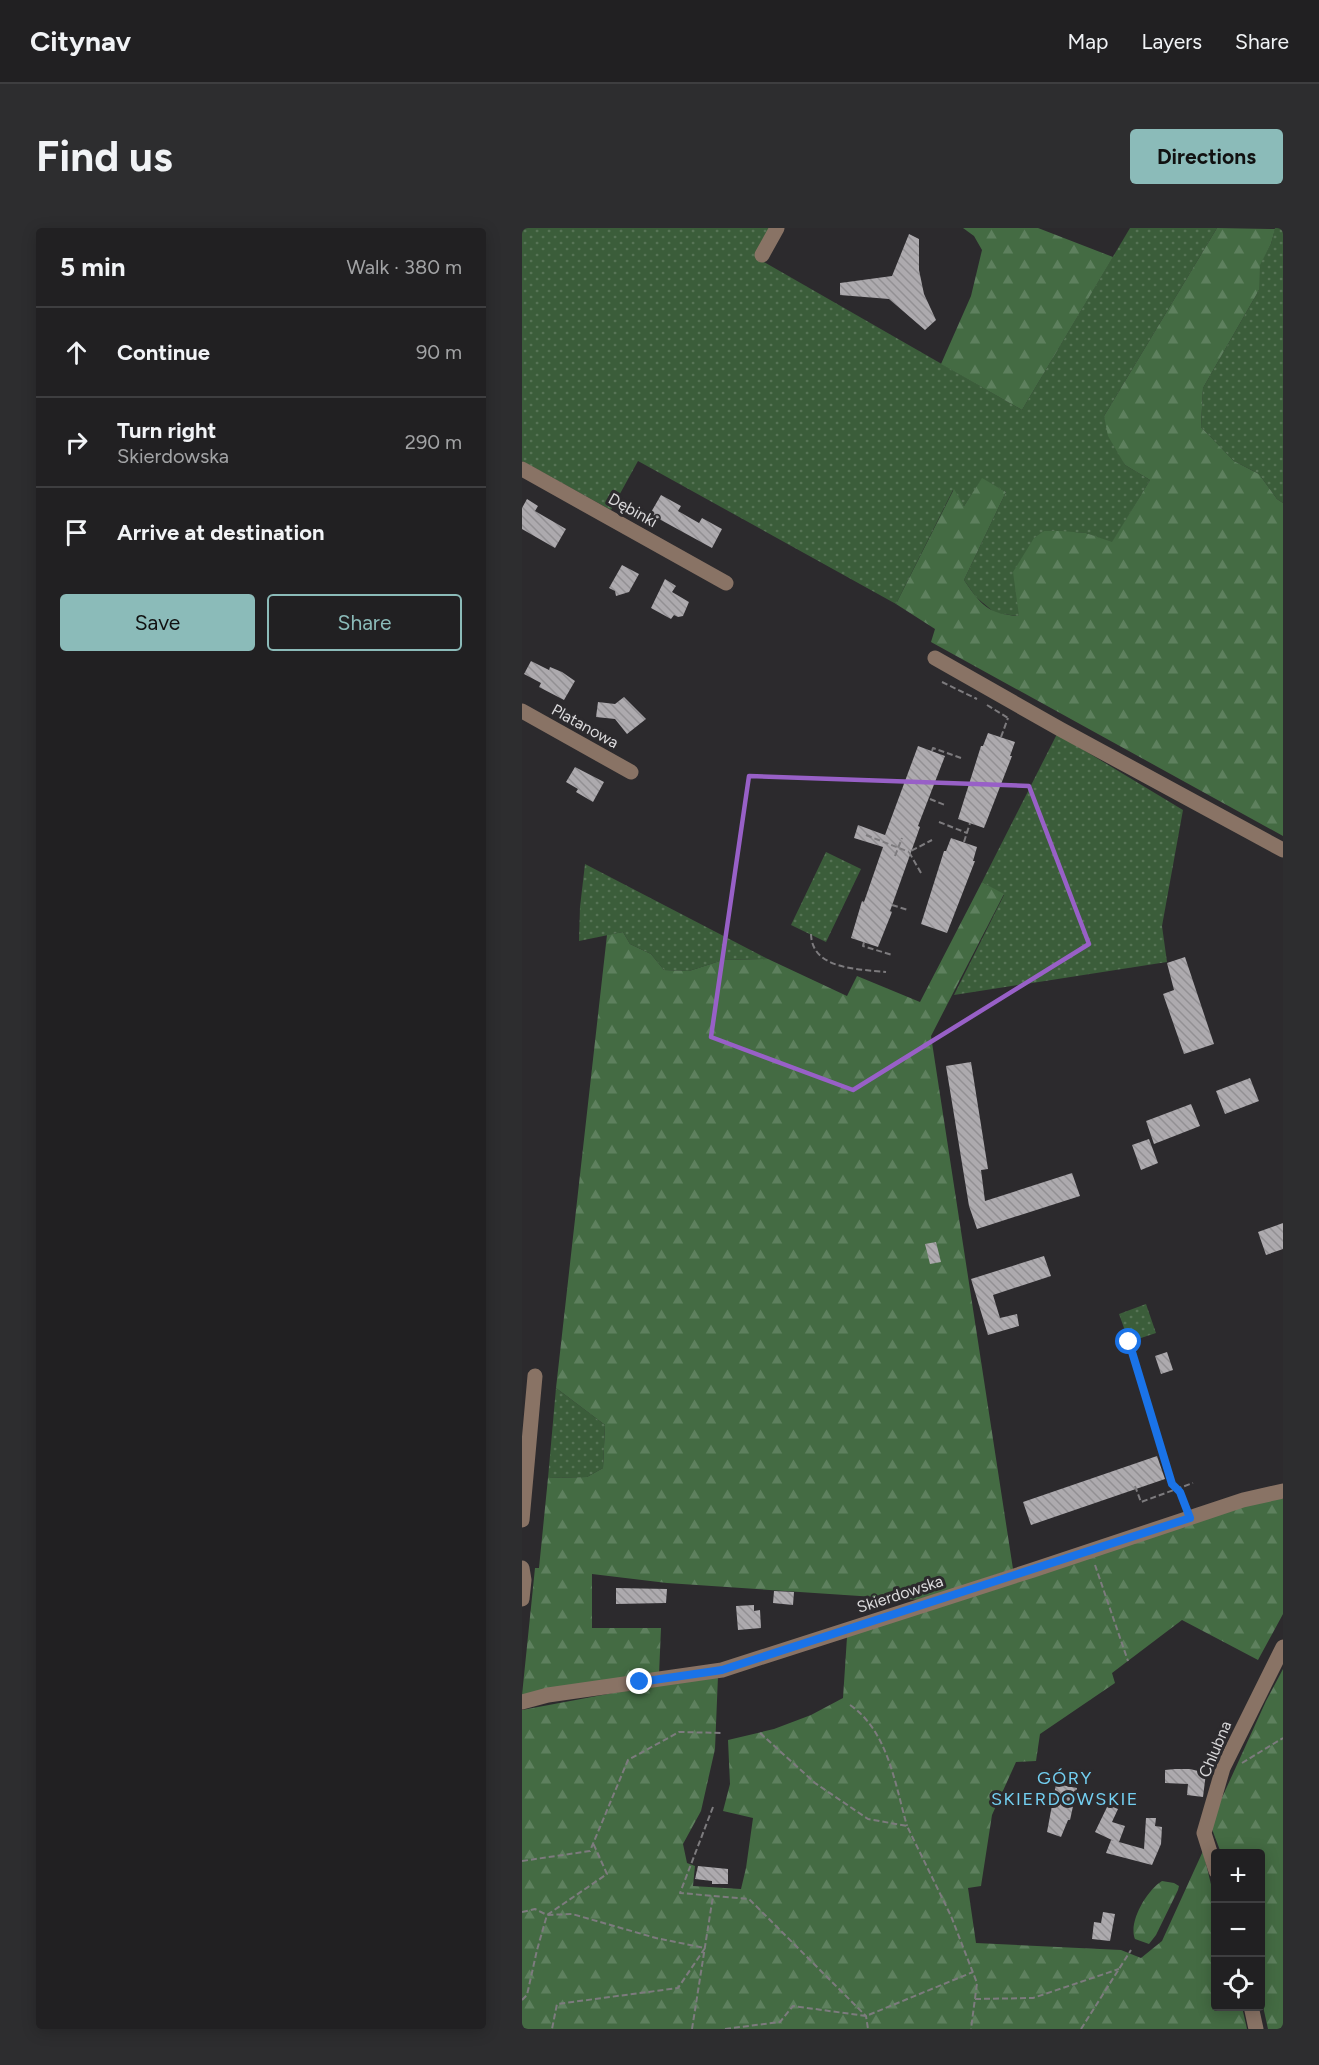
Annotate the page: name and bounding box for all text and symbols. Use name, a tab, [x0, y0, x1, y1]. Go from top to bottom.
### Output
text: Citynav	[30, 24, 131, 58]
text: Map	[1068, 29, 1108, 54]
text: Layers	[1141, 29, 1202, 54]
text: Share	[1235, 29, 1289, 54]
button: Directions	[1130, 129, 1283, 184]
text: Find us	[36, 131, 173, 182]
text: 5 min	[60, 251, 126, 283]
text: Walk · 380 m	[346, 255, 462, 279]
icon: ahead	[60, 336, 93, 369]
text: Continue	[117, 339, 210, 366]
text: 90 m	[416, 340, 462, 364]
text: Turn right	[117, 417, 216, 444]
icon: right	[60, 426, 93, 459]
text: 290 m	[405, 430, 462, 454]
text: Skierdowska	[117, 444, 229, 468]
street label: Dębinki	[605, 489, 661, 531]
icon: arrive	[60, 516, 93, 549]
text: Arrive at destination	[117, 519, 325, 546]
button: Save	[60, 594, 255, 651]
button: Share	[267, 594, 462, 651]
street label: Platanowa	[548, 700, 622, 752]
route start	[1115, 1328, 1141, 1354]
street label: Skierdowska	[854, 1571, 946, 1617]
route end	[626, 1668, 652, 1694]
street label: Chlubna	[1195, 1718, 1235, 1780]
district label: GÓRY SKIERDOWSKIE	[991, 1767, 1139, 1810]
map controls	[1211, 1849, 1265, 2011]
button: +	[1211, 1849, 1265, 1903]
button: −	[1211, 1903, 1265, 1957]
button: locate	[1211, 1957, 1265, 2011]

